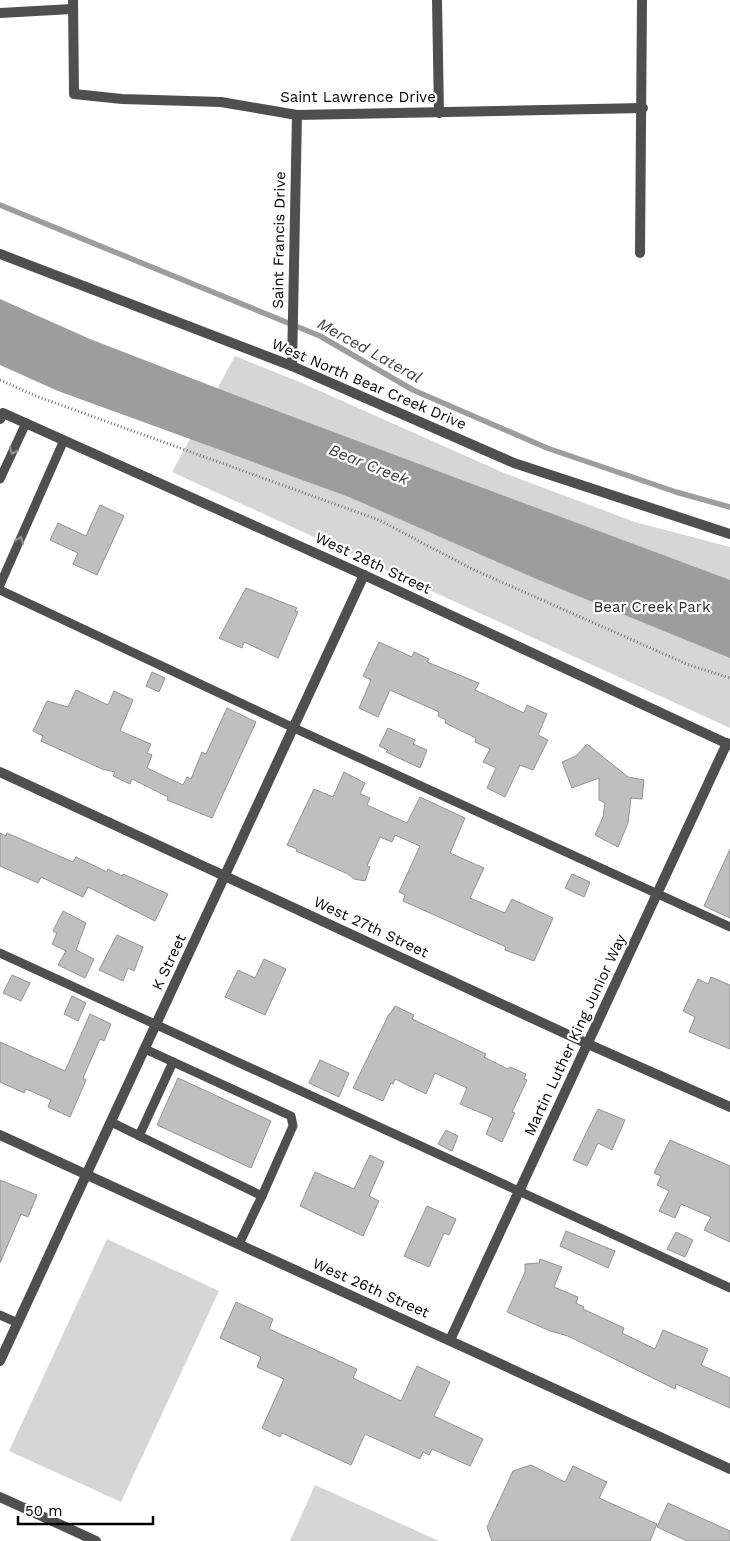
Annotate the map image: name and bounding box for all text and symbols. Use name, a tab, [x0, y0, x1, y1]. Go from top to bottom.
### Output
street label: Saint Lawrence Drive	[280, 88, 436, 106]
street label: Saint Francis Drive	[269, 171, 289, 309]
water label: Merced Lateral	[314, 314, 425, 387]
street label: West North Bear Creek Drive	[269, 335, 469, 433]
water label: Bear Creek	[326, 440, 413, 490]
one-way arrow	[8, 446, 19, 455]
street label: West 28th Street	[312, 528, 434, 598]
one-way arrow	[13, 536, 24, 545]
park label: Bear Creek Park	[594, 598, 711, 616]
street label: West 27th Street	[311, 893, 432, 962]
street label: K Street	[148, 930, 190, 993]
street label: Martin Luther King Junior Way	[520, 931, 630, 1139]
street label: West 26th Street	[310, 1254, 433, 1322]
scale bar	[18, 1494, 152, 1526]
text: 50 m	[25, 1502, 62, 1520]

